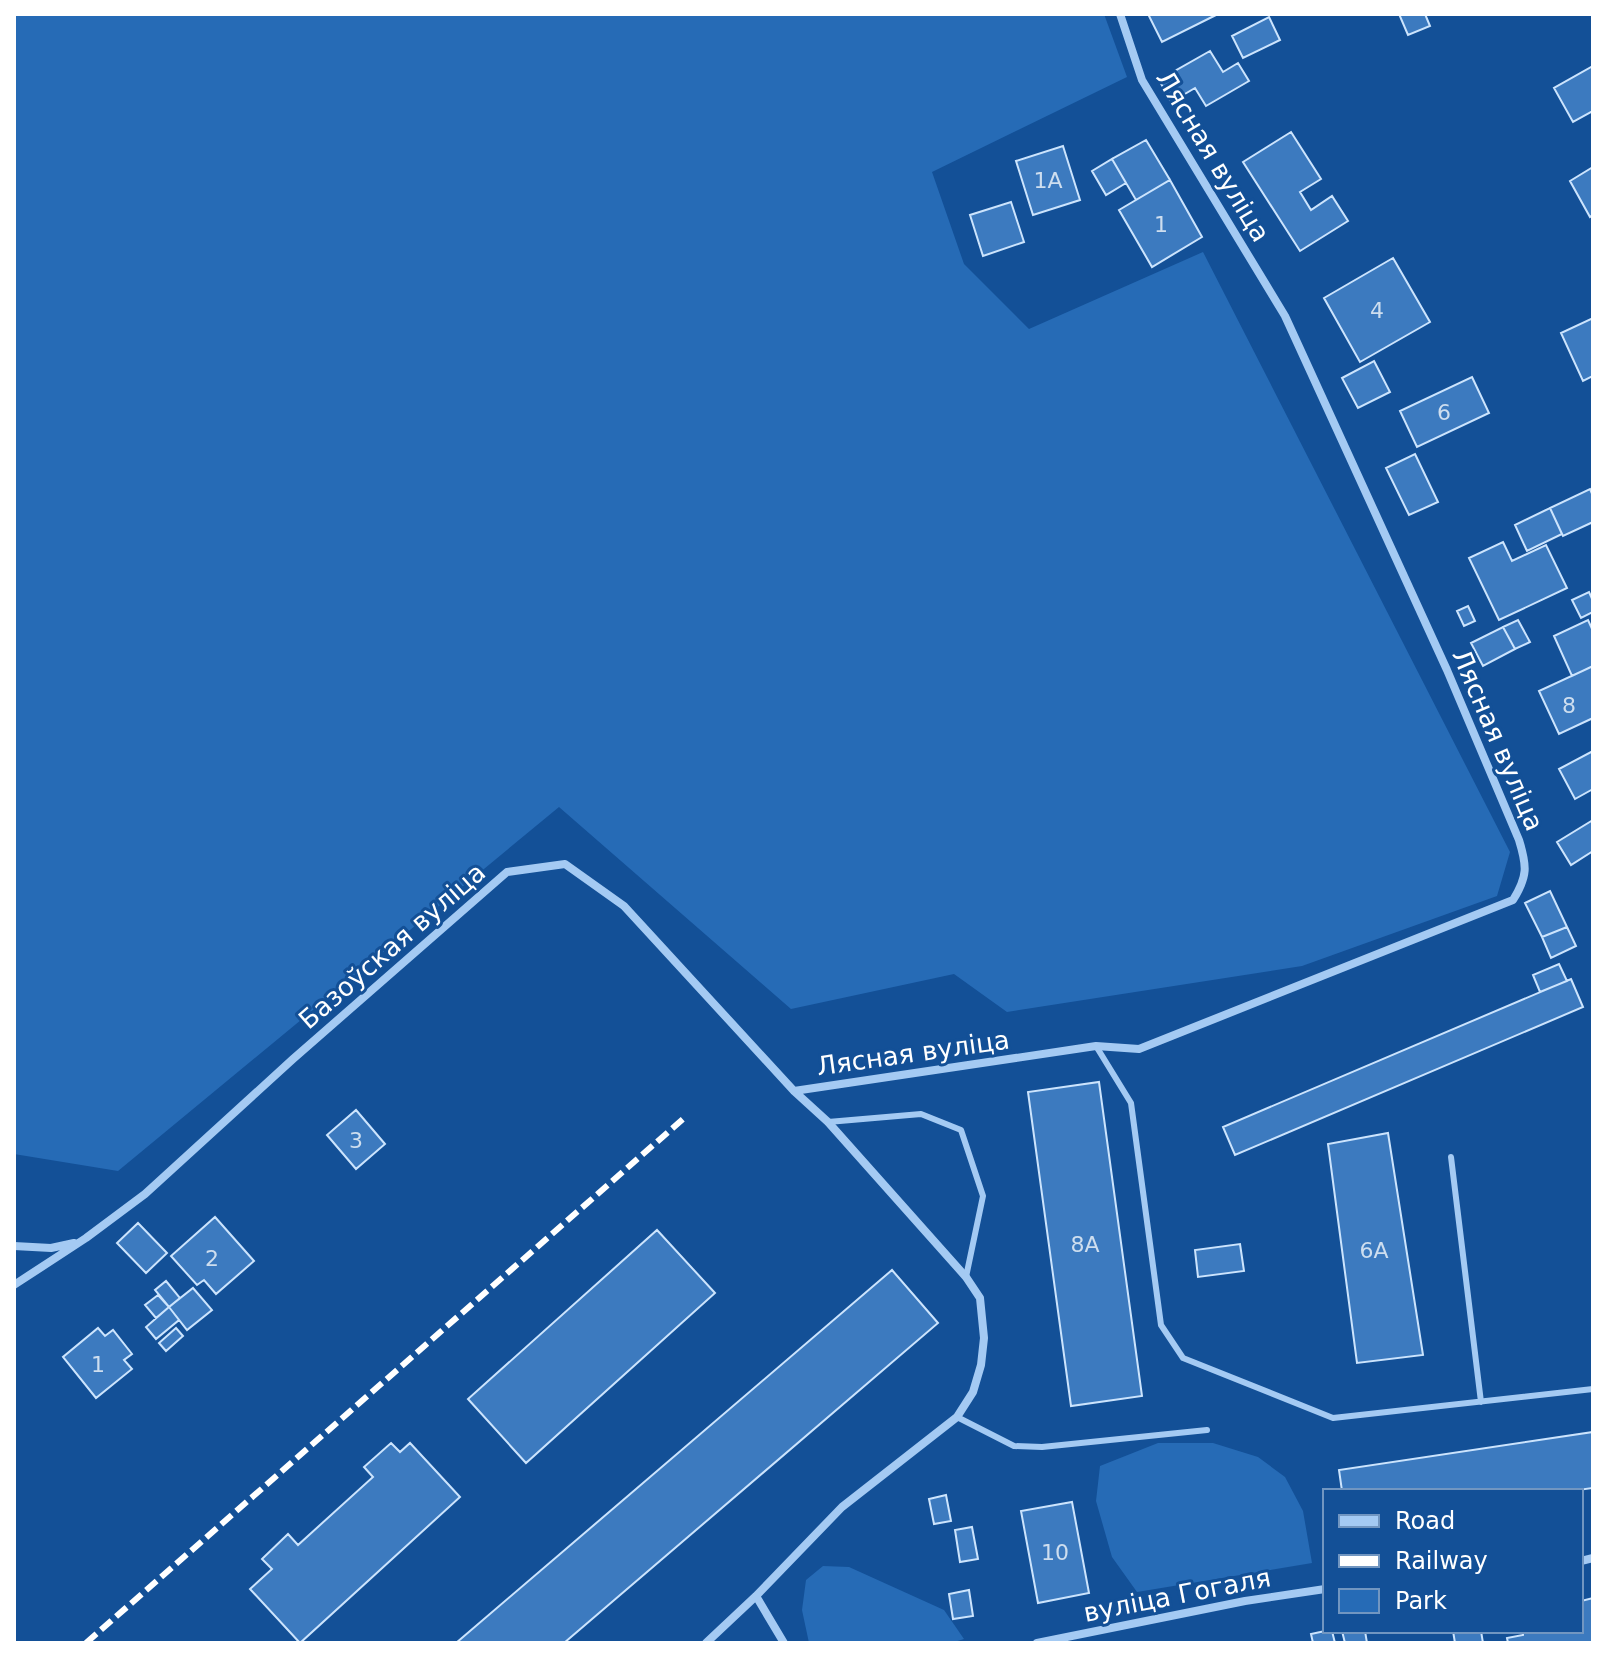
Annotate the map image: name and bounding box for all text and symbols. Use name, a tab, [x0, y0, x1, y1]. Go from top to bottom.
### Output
street label: Лясная вуліца	[1150, 65, 1276, 247]
house number: 1А	[1033, 168, 1063, 193]
house number: 1	[1154, 212, 1168, 237]
house number: 4	[1370, 298, 1384, 323]
house number: 6	[1437, 400, 1451, 425]
street label: Лясная вуліца	[1446, 645, 1550, 835]
house number: 8	[1562, 693, 1576, 718]
street label: Базоўская вуліца	[293, 857, 491, 1035]
street label: Лясная вуліца	[815, 1025, 1011, 1081]
house number: 3	[349, 1128, 363, 1153]
house number: 8А	[1070, 1232, 1100, 1257]
house number: 6А	[1359, 1238, 1389, 1263]
house number: 2	[205, 1246, 219, 1271]
house number: 1	[91, 1352, 105, 1377]
legend	[1323, 1489, 1583, 1633]
text: Road	[1395, 1507, 1455, 1535]
house number: 10	[1041, 1540, 1069, 1565]
text: Railway	[1395, 1547, 1488, 1575]
street label: вуліца Гогаля	[1081, 1562, 1273, 1628]
text: Park	[1395, 1587, 1447, 1615]

